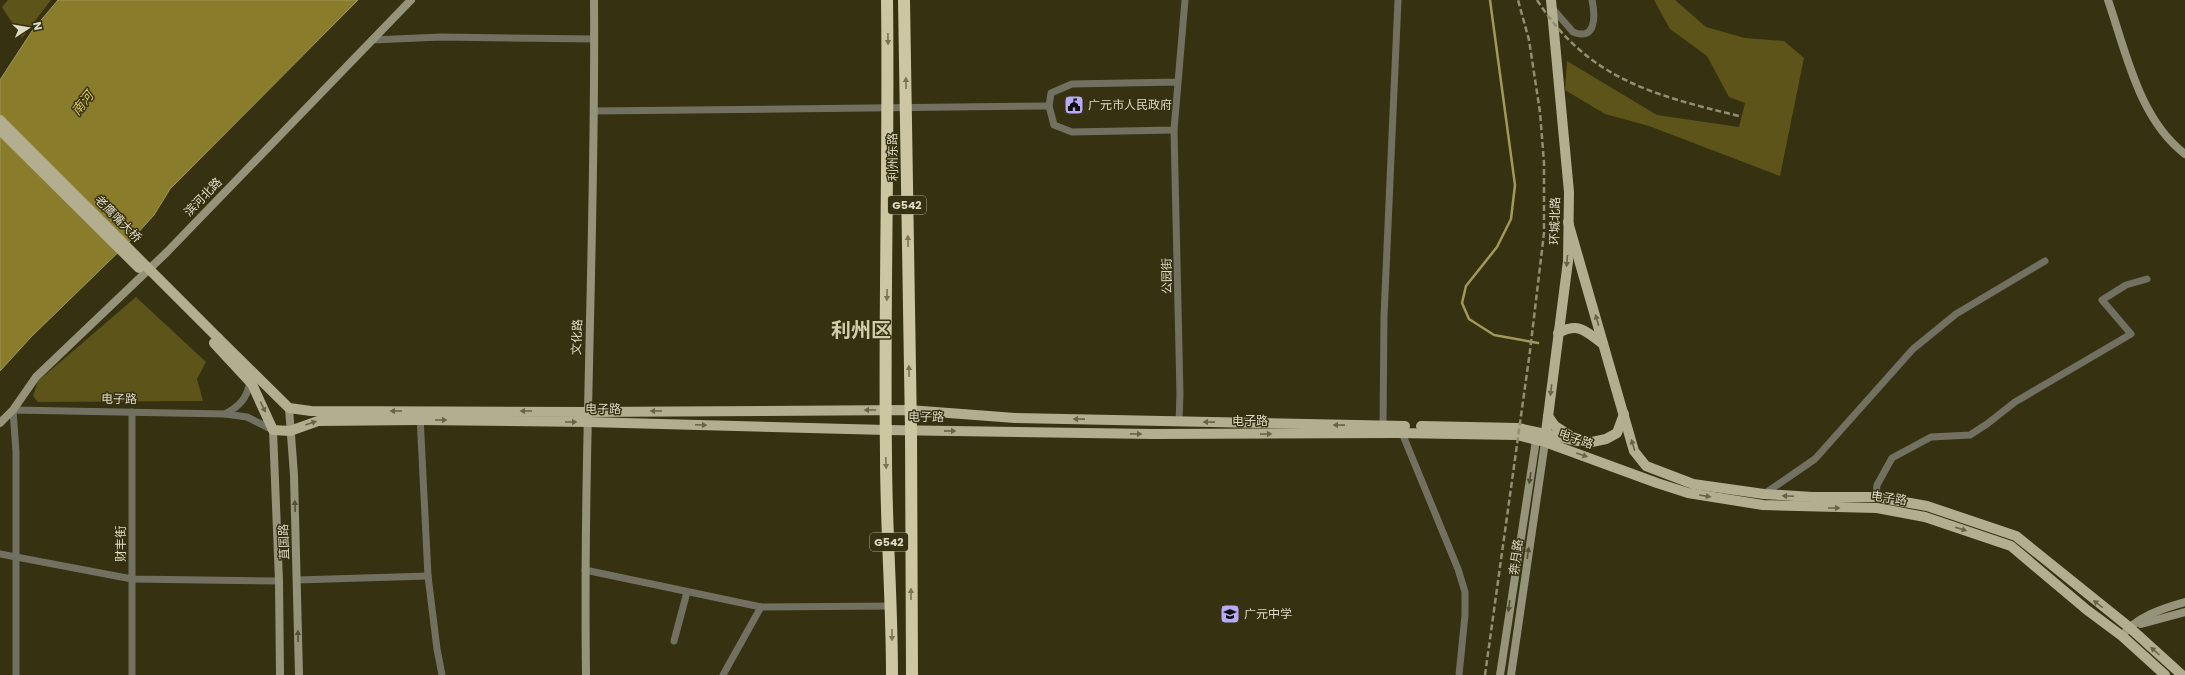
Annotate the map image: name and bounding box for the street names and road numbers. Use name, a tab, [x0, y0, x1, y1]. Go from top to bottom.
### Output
street label: 利州东路	[884, 133, 901, 181]
street label: 滨河北路	[180, 173, 225, 220]
street label: 老鹰嘴大桥	[91, 191, 146, 246]
road number: G542	[888, 196, 926, 214]
street label: 环城北路	[1546, 197, 1563, 245]
street label: 公园街	[1158, 258, 1175, 294]
street label: 文化路	[567, 319, 586, 355]
street label: 电子路	[101, 390, 137, 407]
street label: 电子路	[585, 400, 621, 417]
street label: 电子路	[908, 408, 944, 425]
street label: 电子路	[1232, 412, 1268, 429]
street label: 电子路	[1556, 425, 1596, 452]
street label: 电子路	[1870, 487, 1908, 508]
street label: 苴国路	[274, 524, 293, 560]
street label: 财丰街	[112, 526, 129, 562]
road number: G542	[870, 533, 908, 551]
street label: 奔月路	[1505, 538, 1526, 576]

